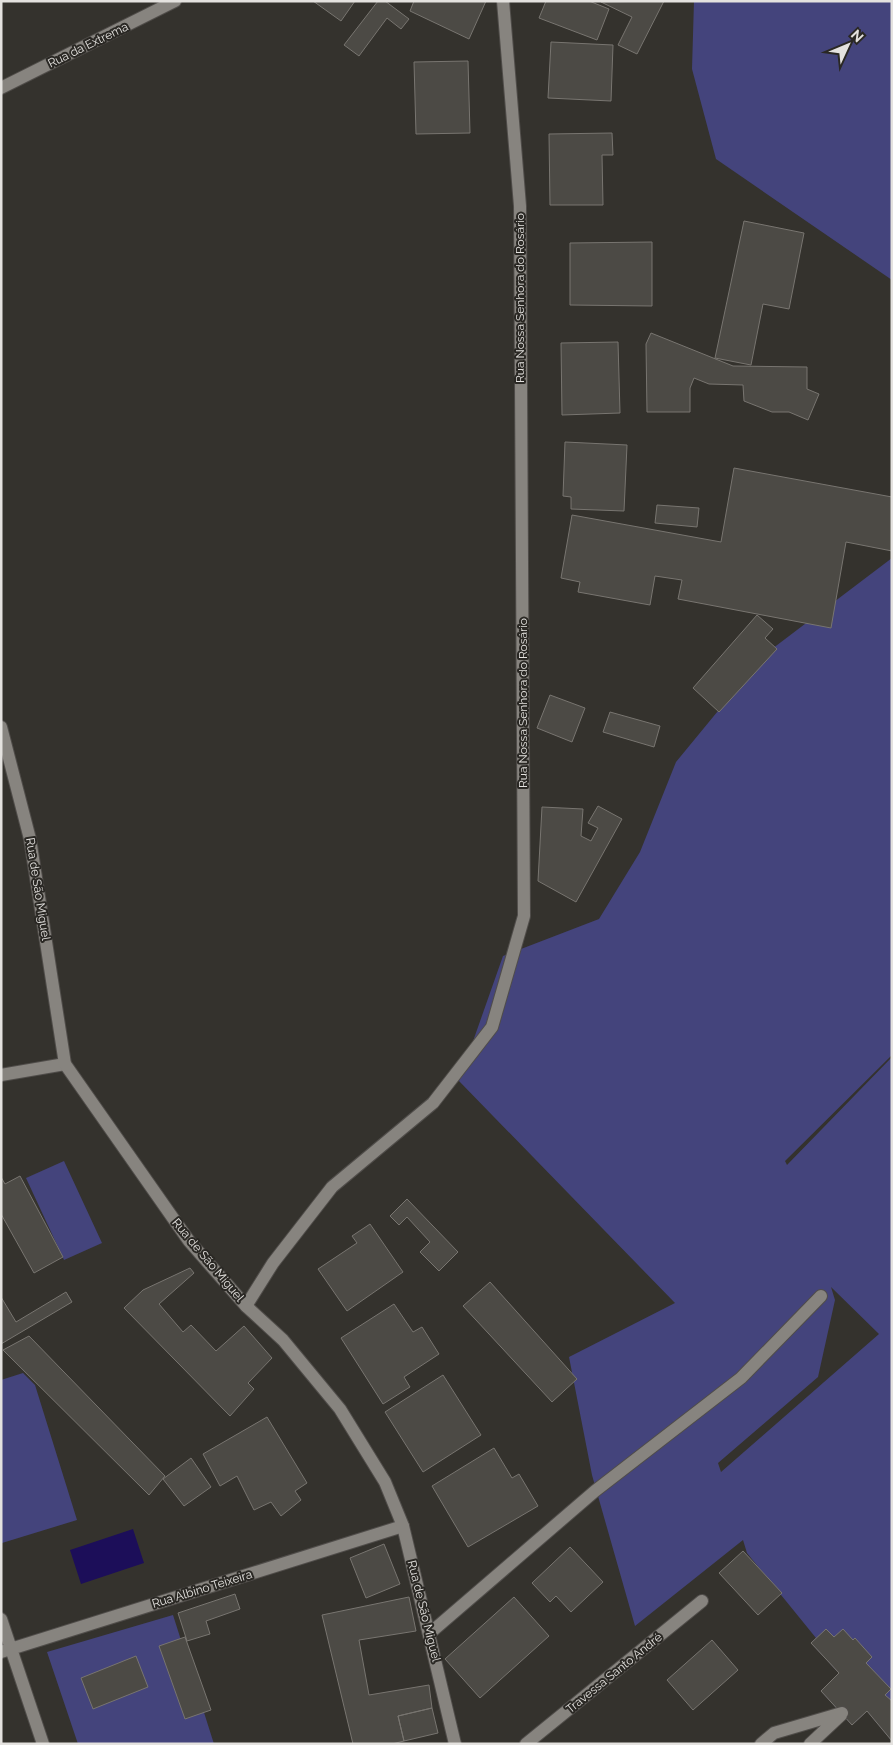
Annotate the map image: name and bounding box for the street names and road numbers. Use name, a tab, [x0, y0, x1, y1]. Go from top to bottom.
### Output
street label: Rua da Extrema	[46, 20, 130, 70]
street label: Rua Nossa Senhora do Rosário	[513, 213, 527, 383]
street label: Rua Nossa Senhora do Rosário	[516, 618, 530, 788]
street label: Rua de São Miguel	[23, 837, 53, 942]
street label: Rua de São Miguel	[169, 1216, 247, 1305]
street label: Rua de São Miguel	[405, 1559, 444, 1664]
street label: Rua Albino Teixeira	[150, 1567, 254, 1611]
street label: Travessa Santo André	[563, 1630, 665, 1716]

